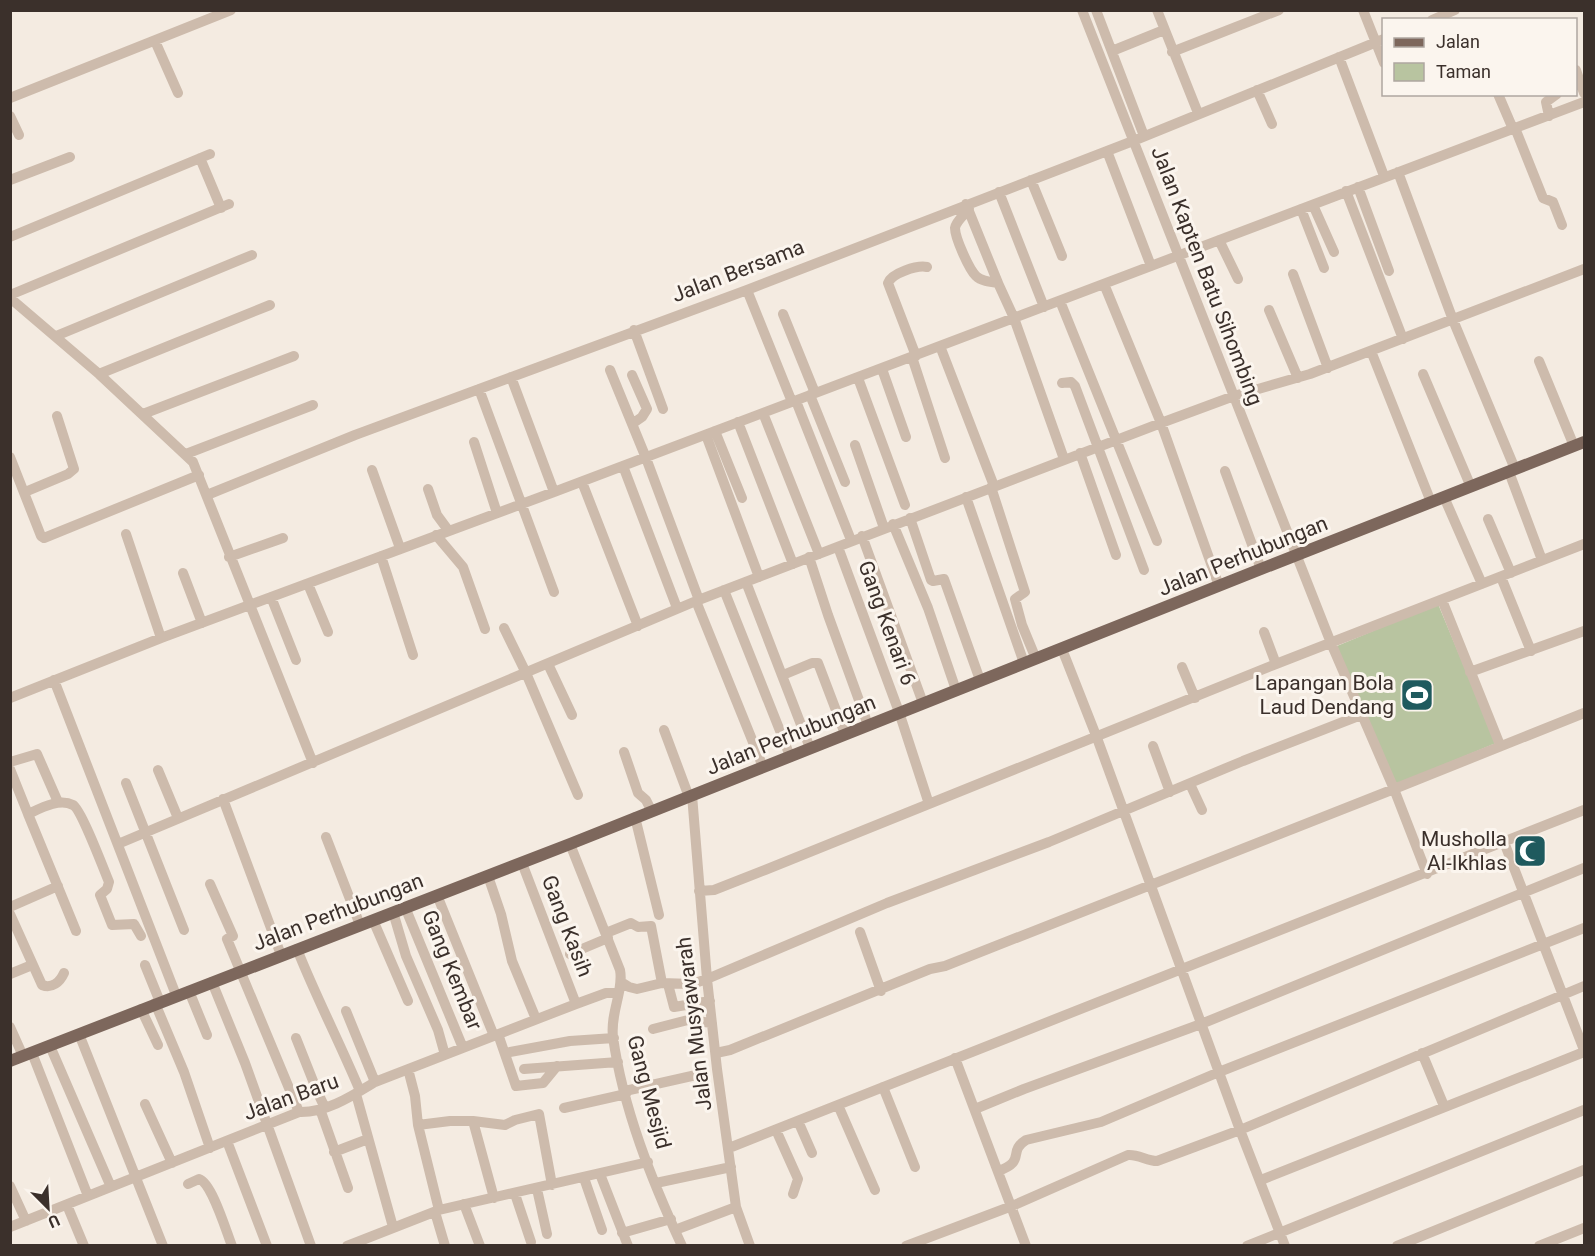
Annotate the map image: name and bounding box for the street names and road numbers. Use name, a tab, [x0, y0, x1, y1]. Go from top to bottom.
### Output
street label: Jalan Kapten Batu Sihombing	[1146, 143, 1268, 409]
street label: Jalan Bersama	[668, 235, 808, 307]
street label: Jalan Perhubungan	[1155, 511, 1331, 601]
street label: Gang Kenari 6	[853, 558, 921, 688]
street label: Jalan Perhubungan	[703, 690, 879, 780]
street label: Jalan Perhubungan	[249, 868, 427, 956]
street label: Gang Kasih	[537, 872, 597, 980]
street label: Gang Kembar	[417, 907, 487, 1033]
street label: Jalan Musyawarah	[671, 936, 717, 1112]
street label: Gang Mesjid	[622, 1033, 676, 1151]
street label: Jalan Baru	[240, 1069, 342, 1125]

